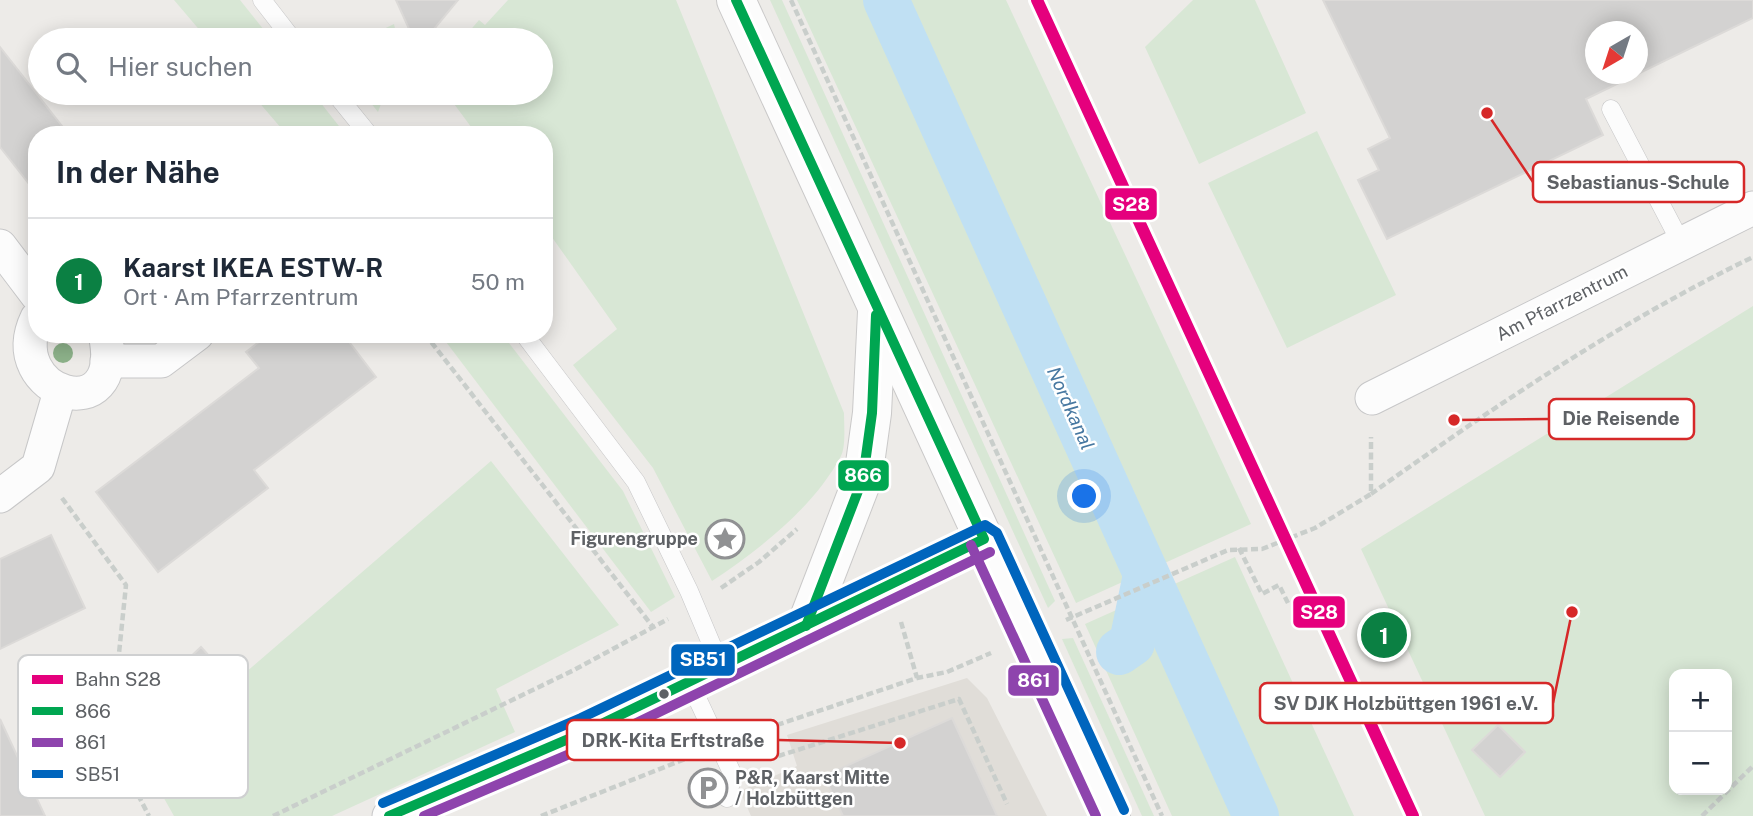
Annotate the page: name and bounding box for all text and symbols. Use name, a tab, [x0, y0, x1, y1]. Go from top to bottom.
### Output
north arrow	[1585, 21, 1648, 84]
search box	[28, 28, 553, 105]
icon: search	[52, 48, 90, 86]
text: Hier suchen	[108, 51, 253, 82]
text: In der Nähe	[56, 154, 220, 190]
callout: Sebastianus-Schule	[1533, 162, 1744, 202]
text: Sebastianus-Schule	[1546, 171, 1730, 193]
line badge: S28	[1104, 187, 1158, 221]
text: S28	[1112, 193, 1150, 215]
text: Kaarst IKEA ESTW-R	[123, 252, 383, 283]
street label: Am Pfarrzentrum	[1493, 260, 1631, 345]
text: 1	[74, 268, 84, 295]
text: 50 m	[471, 268, 525, 295]
text: Ort · Am Pfarrzentrum	[123, 283, 358, 310]
water label: Nordkanal	[1043, 363, 1099, 453]
callout: Die Reisende	[1549, 399, 1694, 439]
text: Die Reisende	[1562, 407, 1680, 429]
line badge: 866	[837, 459, 890, 492]
text: 866	[844, 464, 882, 486]
your location	[1067, 479, 1101, 513]
place icon: Figurengruppe	[704, 518, 746, 560]
place label: Figurengruppe	[570, 528, 698, 549]
line badge: S28	[1292, 595, 1346, 629]
text: S28	[1300, 601, 1338, 623]
pin: 1	[1361, 609, 1407, 661]
line badge: SB51	[670, 643, 736, 677]
text: SB51	[679, 648, 727, 670]
legend	[18, 655, 248, 798]
line badge: 861	[1007, 664, 1060, 697]
text: Bahn S28	[75, 668, 161, 690]
text: 861	[1017, 669, 1051, 691]
map controls	[1669, 669, 1732, 795]
button: +	[1669, 669, 1732, 732]
callout: SV DJK Holzbüttgen 1961 e.V.	[1260, 683, 1553, 723]
unlabelled marker	[657, 687, 671, 701]
text: SV DJK Holzbüttgen 1961 e.V.	[1274, 692, 1538, 714]
text: 866	[75, 700, 111, 722]
callout: DRK-Kita Erftstraße	[567, 720, 778, 760]
text: DRK-Kita Erftstraße	[582, 729, 764, 751]
text: 861	[75, 731, 107, 753]
button: −	[1669, 732, 1732, 795]
text: SB51	[75, 763, 120, 785]
parking icon: P&R, Kaarst Mitte / Holzbüttgen	[687, 767, 729, 809]
place label: P&R, Kaarst Mitte / Holzbüttgen	[735, 767, 890, 809]

